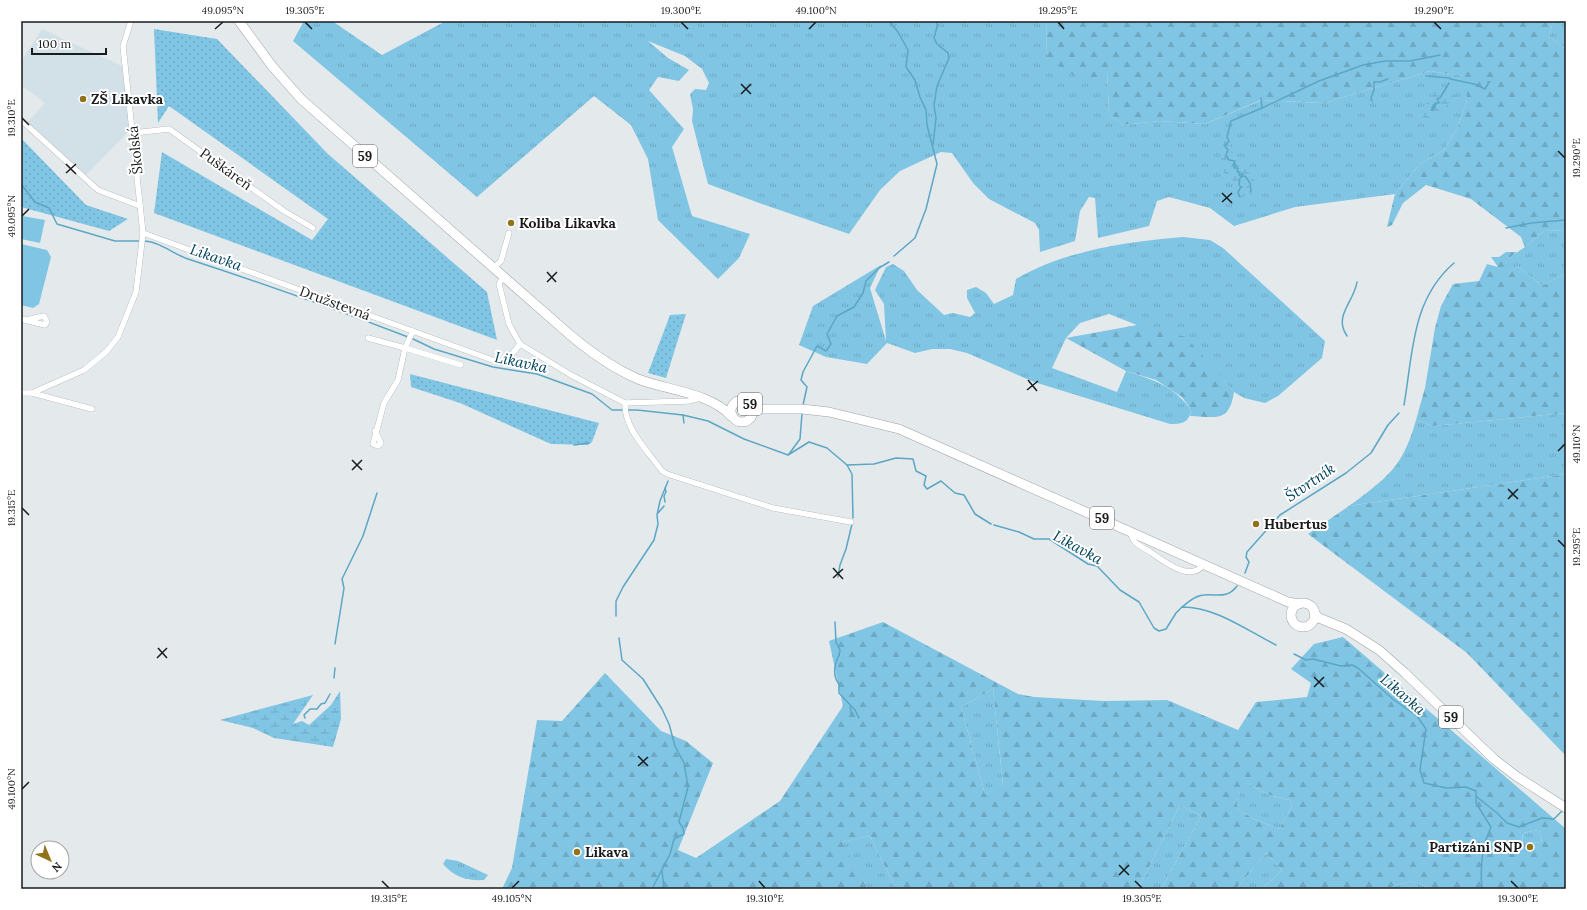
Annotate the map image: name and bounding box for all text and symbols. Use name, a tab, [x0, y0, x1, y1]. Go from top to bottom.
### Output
text: 49.095°N	[202, 4, 245, 17]
text: 19.305°E	[285, 4, 325, 17]
text: 19.300°E	[661, 4, 701, 17]
text: 49.100°N	[795, 4, 837, 17]
text: 19.295°E	[1039, 4, 1077, 17]
text: 19.290°E	[1414, 4, 1454, 17]
scale bar	[32, 30, 106, 56]
text: 100 m	[38, 36, 71, 51]
place label: ZŠ Likavka	[91, 90, 164, 108]
marker: ZŠ Likavka	[78, 94, 88, 104]
text: 19.310°E	[5, 99, 18, 137]
street label: Školská	[124, 125, 146, 175]
text: 19.290°E	[1570, 138, 1583, 178]
street label: Puškáreň	[196, 144, 256, 194]
road number: 59	[353, 145, 377, 167]
text: 49.095°N	[5, 194, 18, 237]
place label: Koliba Likavka	[519, 214, 617, 232]
marker: Koliba Likavka	[506, 218, 516, 228]
water label: Likavka	[188, 239, 245, 275]
street label: Družstevná	[297, 282, 373, 324]
water label: Likavka	[493, 347, 550, 377]
road number: 59	[738, 393, 762, 415]
text: 49.110°N	[1570, 424, 1583, 463]
water label: Štvrtník	[1281, 458, 1339, 506]
text: 19.315°E	[5, 490, 18, 526]
road number: 59	[1090, 507, 1114, 529]
place label: Hubertus	[1264, 515, 1327, 533]
marker: Hubertus	[1251, 519, 1261, 529]
water label: Likavka	[1050, 526, 1107, 569]
text: 19.295°E	[1570, 528, 1583, 566]
water label: Likavka	[1377, 669, 1430, 719]
road number: 59	[1439, 706, 1463, 728]
text: 49.100°N	[5, 768, 18, 810]
place label: Partizáni SNP	[1429, 838, 1522, 856]
north arrow	[30, 840, 70, 880]
marker: Partizáni SNP	[1525, 842, 1535, 852]
place label: Likava	[585, 843, 629, 861]
marker: Likava	[572, 847, 582, 857]
text: N	[49, 859, 65, 876]
text: 19.315°E	[371, 892, 407, 905]
text: 49.105°N	[492, 892, 533, 905]
text: 19.310°E	[746, 892, 784, 905]
text: 19.305°E	[1122, 892, 1162, 905]
text: 19.300°E	[1498, 892, 1538, 905]

